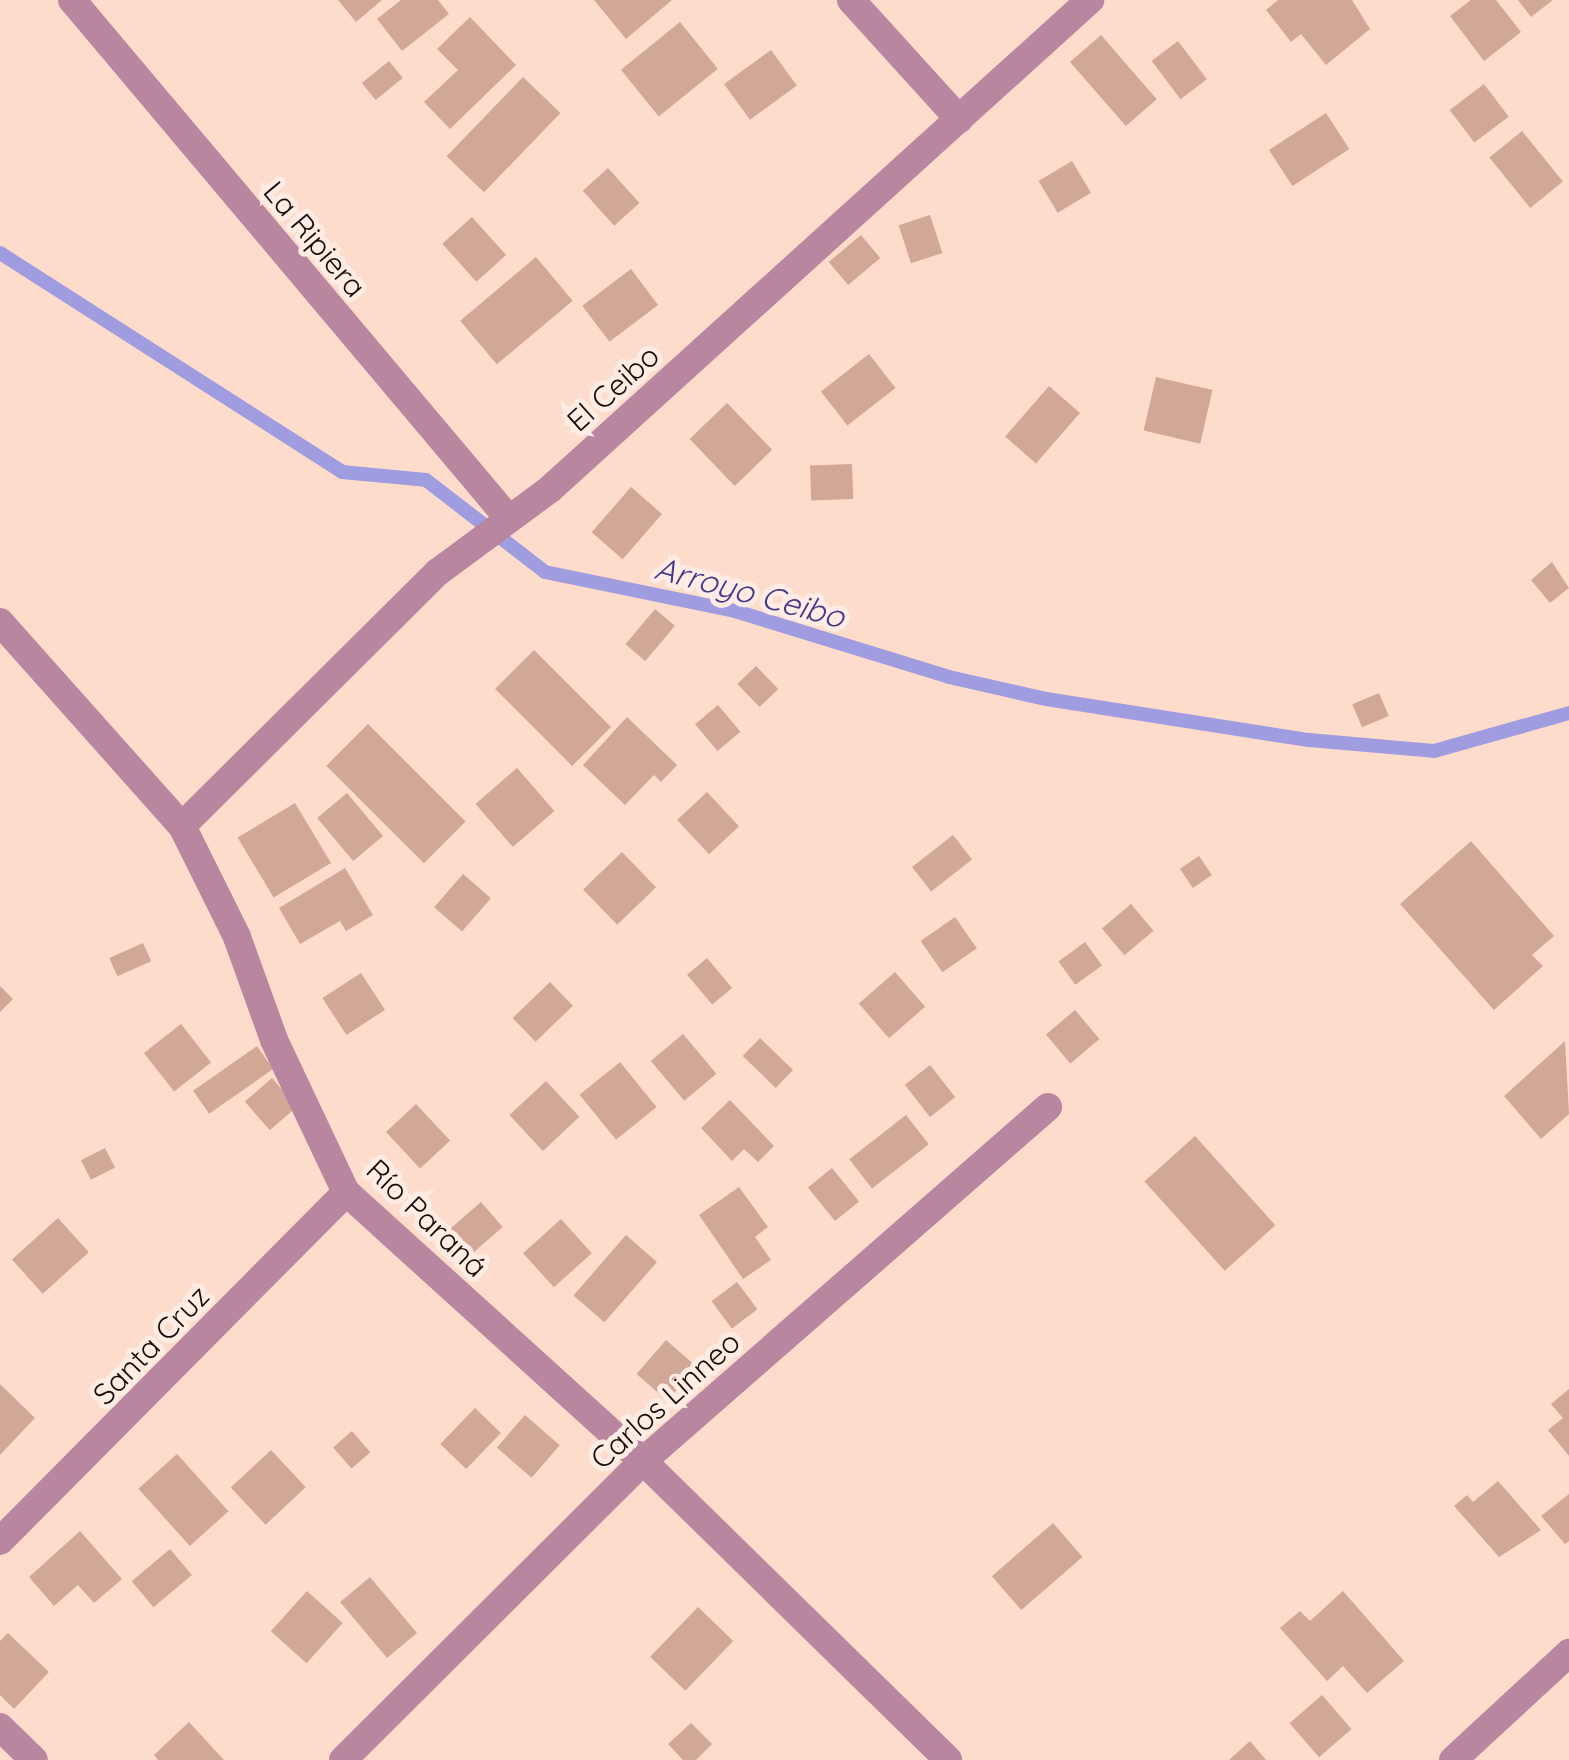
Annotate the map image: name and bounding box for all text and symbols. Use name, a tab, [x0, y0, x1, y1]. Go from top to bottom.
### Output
street label: La Ripiera	[256, 174, 374, 304]
street label: El Ceibo	[560, 337, 666, 439]
water label: Arroyo Ceibo	[651, 548, 849, 636]
street label: Río Paraná	[359, 1152, 495, 1284]
street label: Santa Cruz	[85, 1278, 217, 1412]
street label: Carlos Linneo	[583, 1324, 747, 1476]

